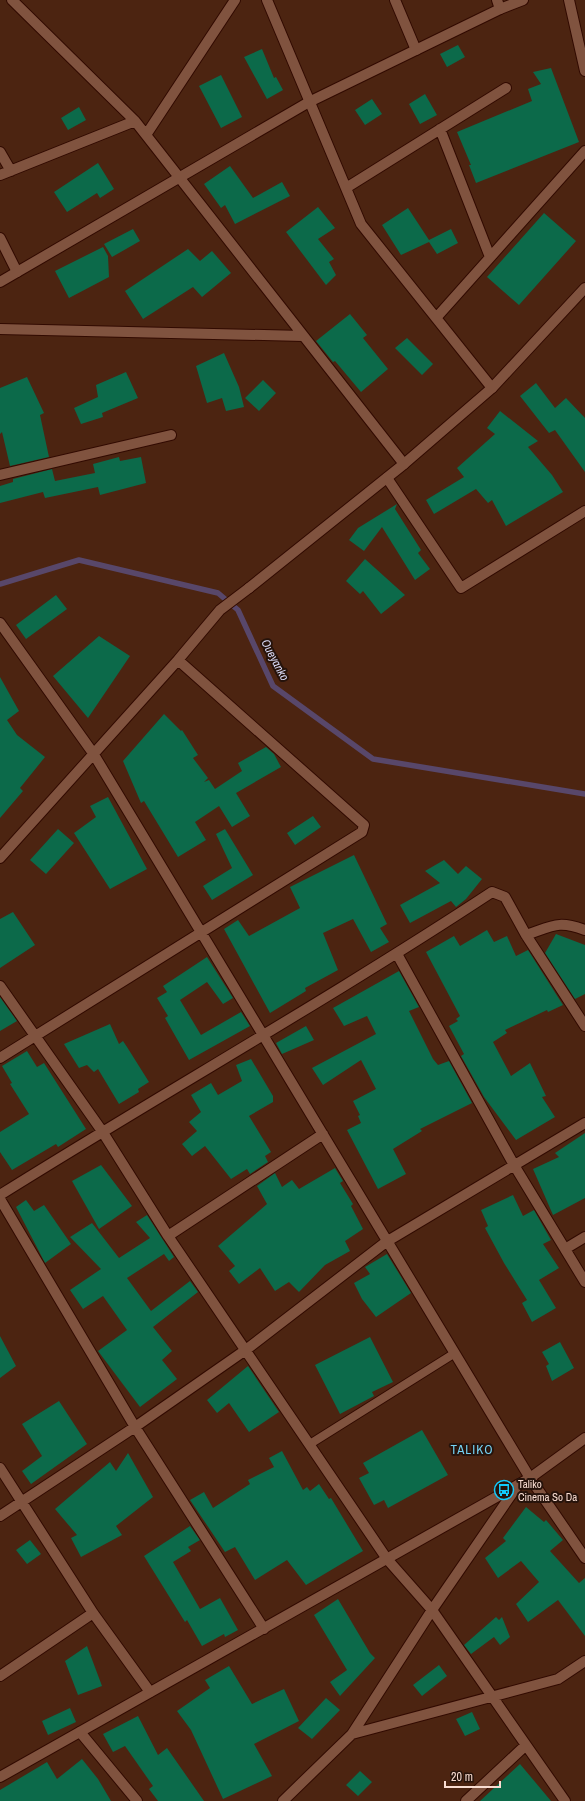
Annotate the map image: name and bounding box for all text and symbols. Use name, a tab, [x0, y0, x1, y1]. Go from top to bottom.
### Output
water label: Oueyanko	[257, 636, 293, 684]
district label: TALIKO	[450, 1441, 494, 1458]
place label: Taliko Cinema So Da	[518, 1477, 577, 1504]
bus stop icon: Taliko Cinema So Da	[493, 1479, 515, 1501]
scale bar	[445, 1763, 500, 1789]
text: 20 m	[451, 1769, 473, 1785]

